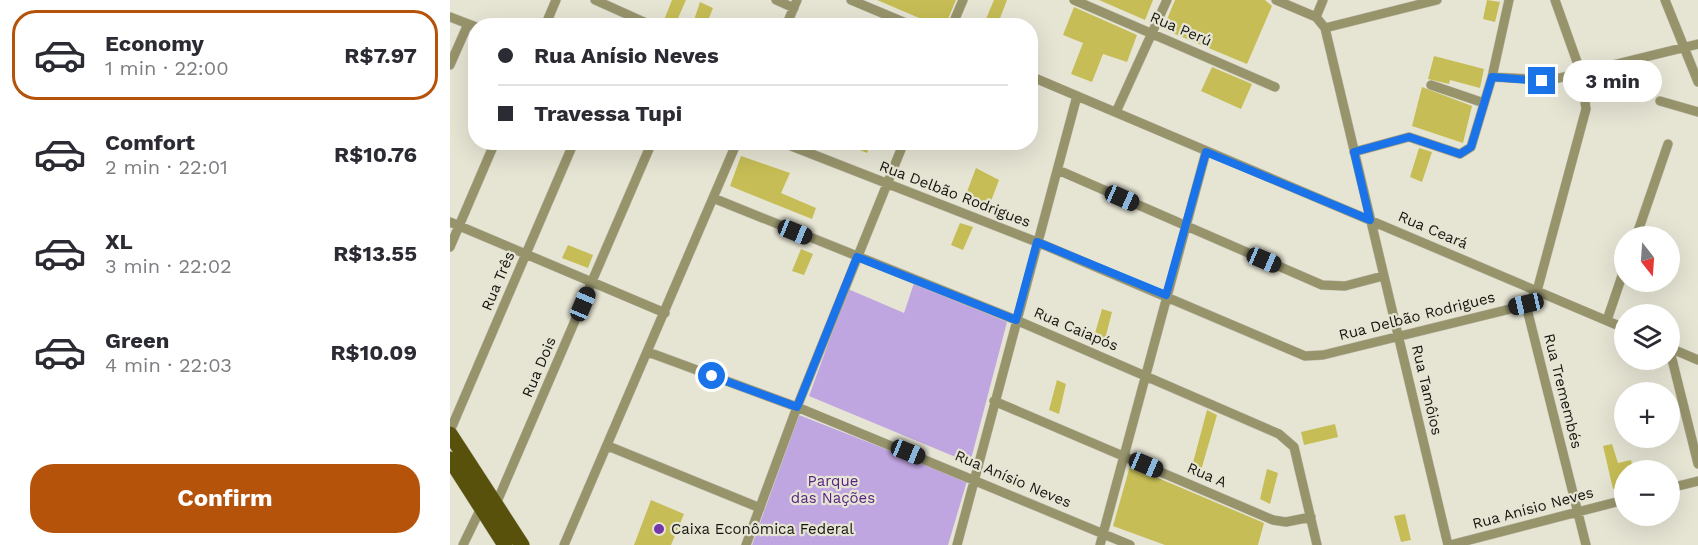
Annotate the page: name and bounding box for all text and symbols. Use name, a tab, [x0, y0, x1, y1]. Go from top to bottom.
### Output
street label: Rua Perú	[1147, 8, 1215, 50]
icon: car	[33, 28, 87, 82]
text: Economy	[105, 31, 204, 56]
text: R$7.97	[344, 43, 417, 68]
text: Rua Anísio Neves	[534, 43, 719, 68]
text: 1 min · 22:00	[105, 56, 229, 80]
callout: 3 min	[1563, 60, 1662, 102]
route end	[1528, 67, 1555, 94]
text: 3 min	[1585, 69, 1640, 93]
text: Travessa Tupi	[534, 101, 682, 126]
icon: car	[33, 127, 87, 181]
text: Comfort	[105, 130, 195, 155]
text: R$10.76	[334, 142, 417, 167]
text: 2 min · 22:01	[105, 155, 228, 179]
street label: Rua Delbão Rodrigues	[877, 157, 1033, 231]
car	[1102, 182, 1142, 214]
street label: Rua Ceará	[1395, 207, 1471, 253]
car	[775, 217, 815, 247]
icon: car	[33, 226, 87, 280]
north arrow	[1614, 226, 1680, 292]
map controls	[1614, 226, 1680, 526]
text: XL	[105, 229, 133, 254]
text: R$13.55	[333, 241, 417, 266]
car	[1244, 245, 1284, 275]
street label: Rua Três	[478, 249, 519, 313]
text: 3 min · 22:02	[105, 254, 232, 278]
car	[568, 284, 598, 324]
street label: Rua Delbão Rodrigues	[1337, 288, 1497, 344]
car	[1506, 291, 1546, 317]
street label: Rua Caiapós	[1031, 303, 1121, 355]
button: layers	[1614, 304, 1680, 370]
icon: car	[33, 325, 87, 379]
text: Green	[105, 328, 169, 353]
street label: Rua Tremembés	[1540, 332, 1586, 450]
street label: Rua Dois	[518, 334, 560, 400]
text: R$10.09	[330, 340, 417, 365]
street label: Rua Tamôios	[1408, 343, 1446, 437]
text: 4 min · 22:03	[105, 353, 232, 377]
route start	[698, 362, 725, 389]
button: +	[1614, 382, 1680, 448]
car	[888, 437, 928, 467]
street label: Rua Anísio Neves	[952, 446, 1074, 512]
car	[1126, 450, 1166, 480]
street label: Rua A	[1184, 459, 1230, 491]
button: −	[1614, 460, 1680, 526]
button: Confirm	[30, 464, 420, 533]
park label: Parque das Nações	[791, 472, 875, 507]
street label: Rua Anísio Neves	[1470, 483, 1596, 533]
place label: Caixa Econômica Federal	[671, 520, 854, 538]
marker: Caixa Econômica Federal	[652, 522, 666, 536]

